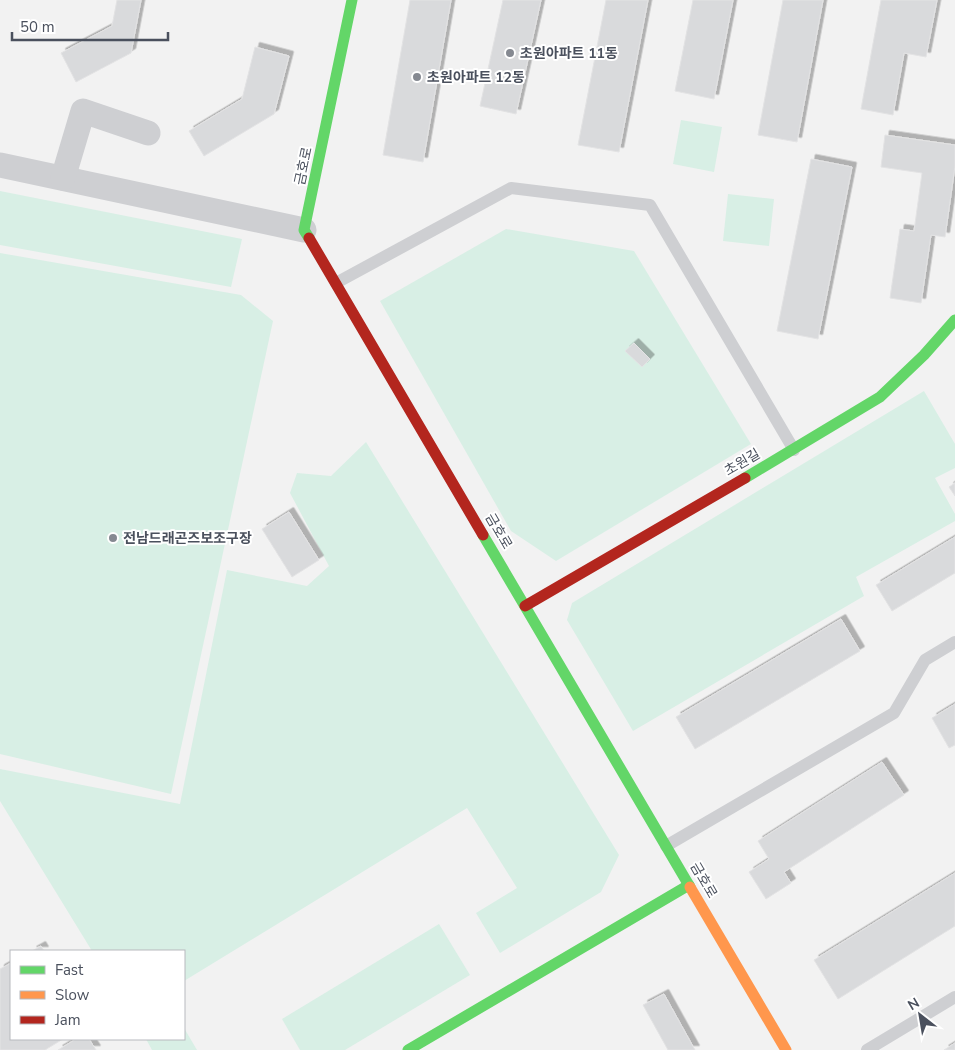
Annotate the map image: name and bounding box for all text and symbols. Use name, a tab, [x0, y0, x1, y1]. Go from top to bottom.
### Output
scale bar	[12, 10, 169, 42]
text: 50 m	[20, 17, 55, 37]
place label: 초원아파트 11동	[520, 44, 618, 63]
marker: 초원아파트 11동	[504, 47, 516, 59]
place label: 초원아파트 12동	[427, 68, 525, 87]
marker: 초원아파트 12동	[411, 71, 423, 83]
street label: 금호로	[290, 145, 317, 187]
street label: 초원길	[721, 445, 764, 480]
street label: 금호로	[481, 510, 517, 553]
place label: 전남드래곤즈보조구장	[123, 529, 252, 548]
marker: 전남드래곤즈보조구장	[107, 532, 119, 544]
street label: 금호로	[686, 859, 722, 902]
legend	[10, 950, 185, 1040]
text: Fast	[55, 960, 84, 980]
text: Slow	[55, 985, 90, 1005]
north arrow	[895, 990, 945, 1040]
text: N	[904, 993, 923, 1015]
text: Jam	[54, 1010, 81, 1030]

